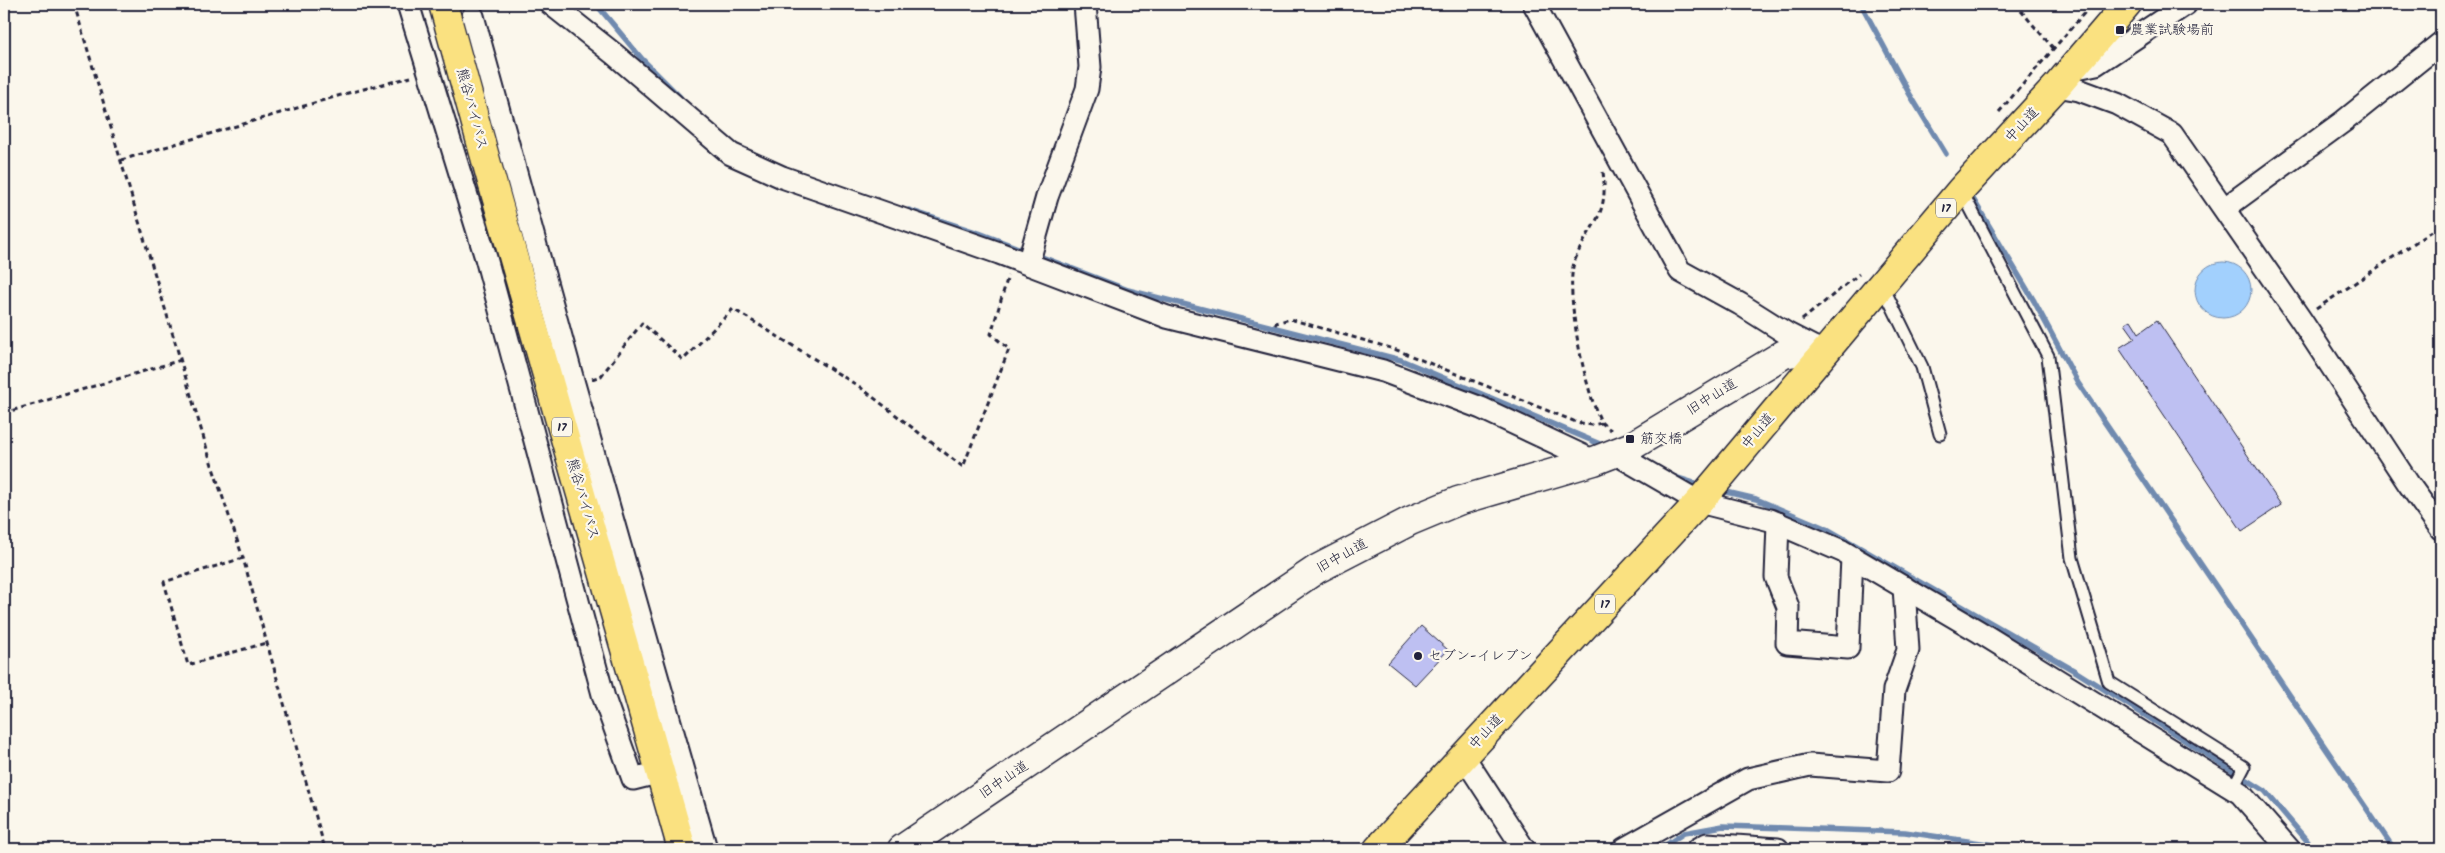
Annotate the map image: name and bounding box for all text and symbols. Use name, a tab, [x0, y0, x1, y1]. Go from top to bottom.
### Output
place label: 農業試験場前	[2130, 19, 2214, 41]
marker: 農業試験場前	[2114, 24, 2126, 36]
street label: 熊谷バイパス	[451, 66, 493, 152]
street label: 中山道	[2000, 102, 2044, 148]
road number: 17	[1936, 198, 1956, 218]
street label: 旧中山道	[1682, 373, 1742, 421]
street label: 中山道	[1736, 408, 1780, 454]
road number: 17	[552, 418, 572, 437]
place label: 筋交橋	[1640, 428, 1682, 450]
marker: 筋交橋	[1624, 433, 1636, 445]
street label: 熊谷バイパス	[561, 456, 605, 542]
street label: 旧中山道	[1312, 533, 1372, 579]
road number: 17	[1595, 594, 1615, 614]
place label: セブン-イレブン	[1428, 645, 1532, 667]
marker: セブン-イレブン	[1412, 650, 1424, 662]
street label: 中山道	[1464, 709, 1508, 755]
street label: 旧中山道	[975, 755, 1033, 805]

